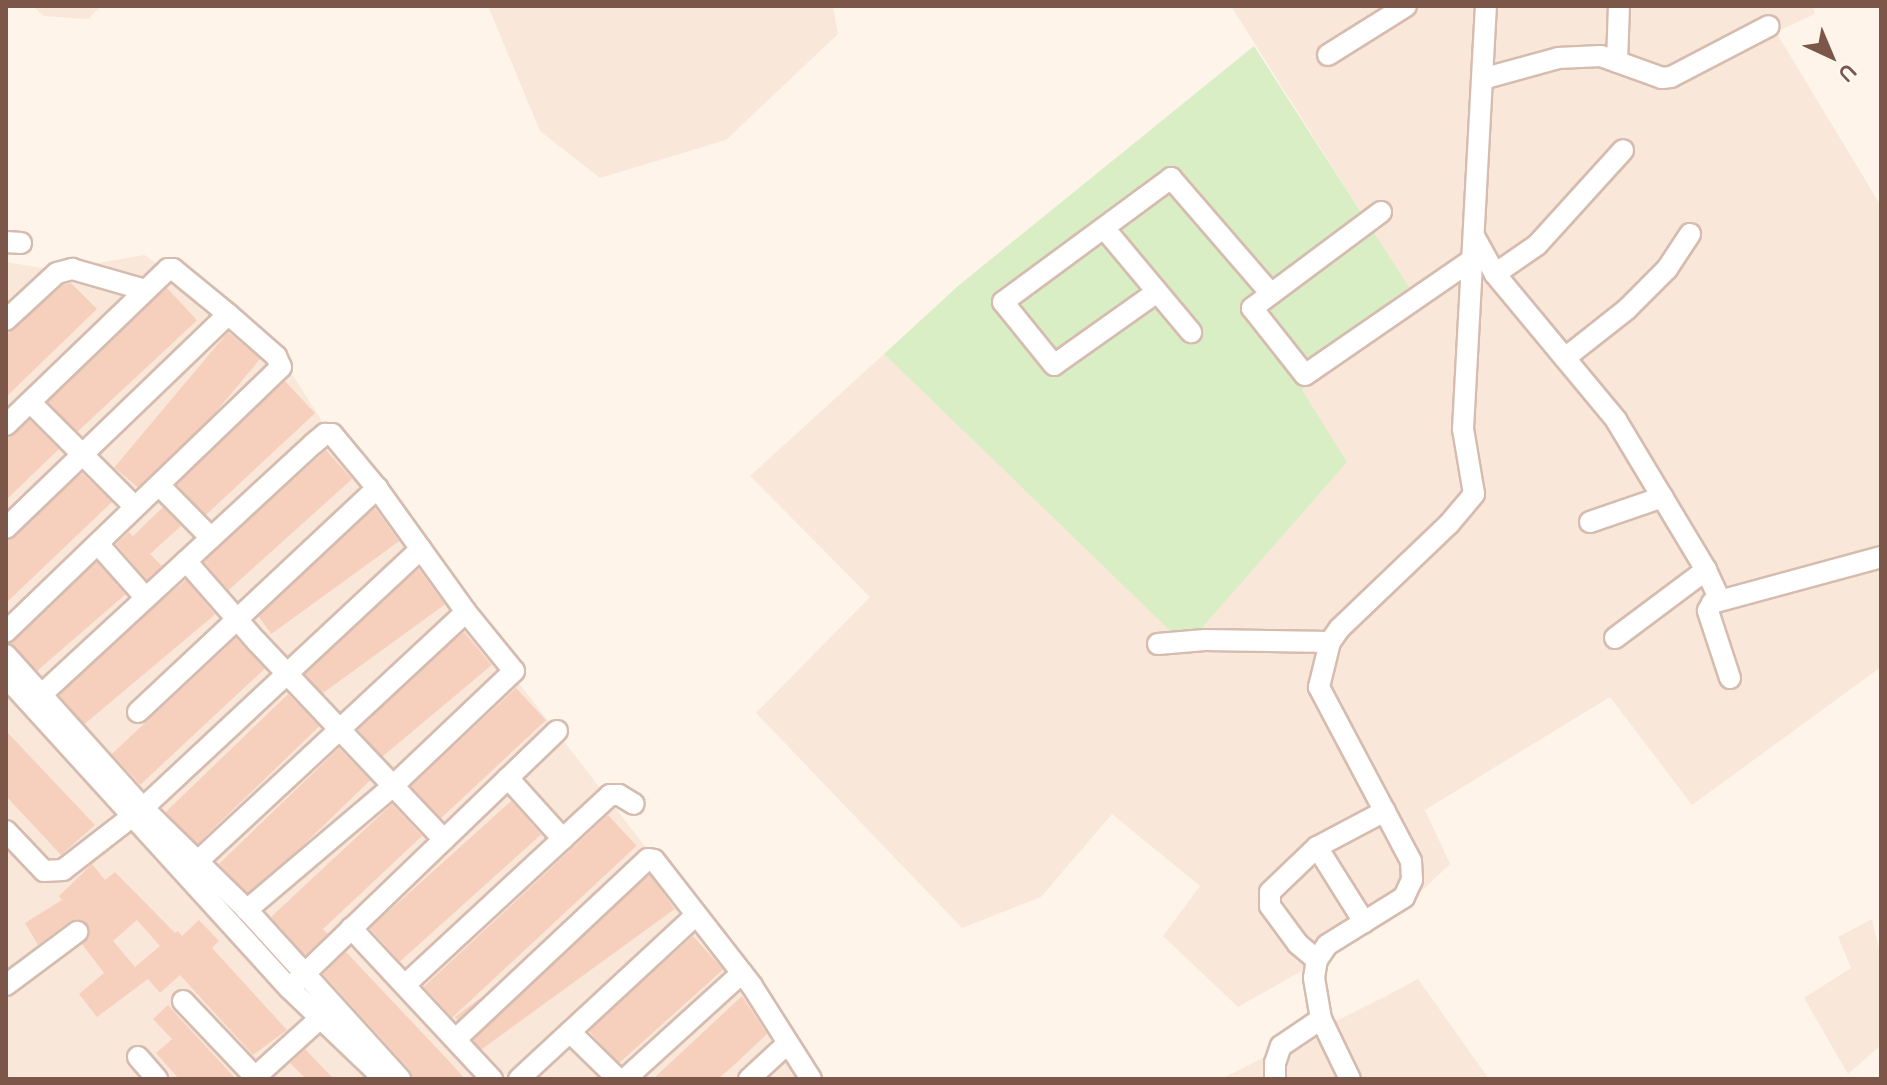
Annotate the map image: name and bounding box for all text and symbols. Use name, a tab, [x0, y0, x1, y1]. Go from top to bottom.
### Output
north arrow	[1791, 16, 1871, 96]
text: U	[1832, 58, 1863, 89]

